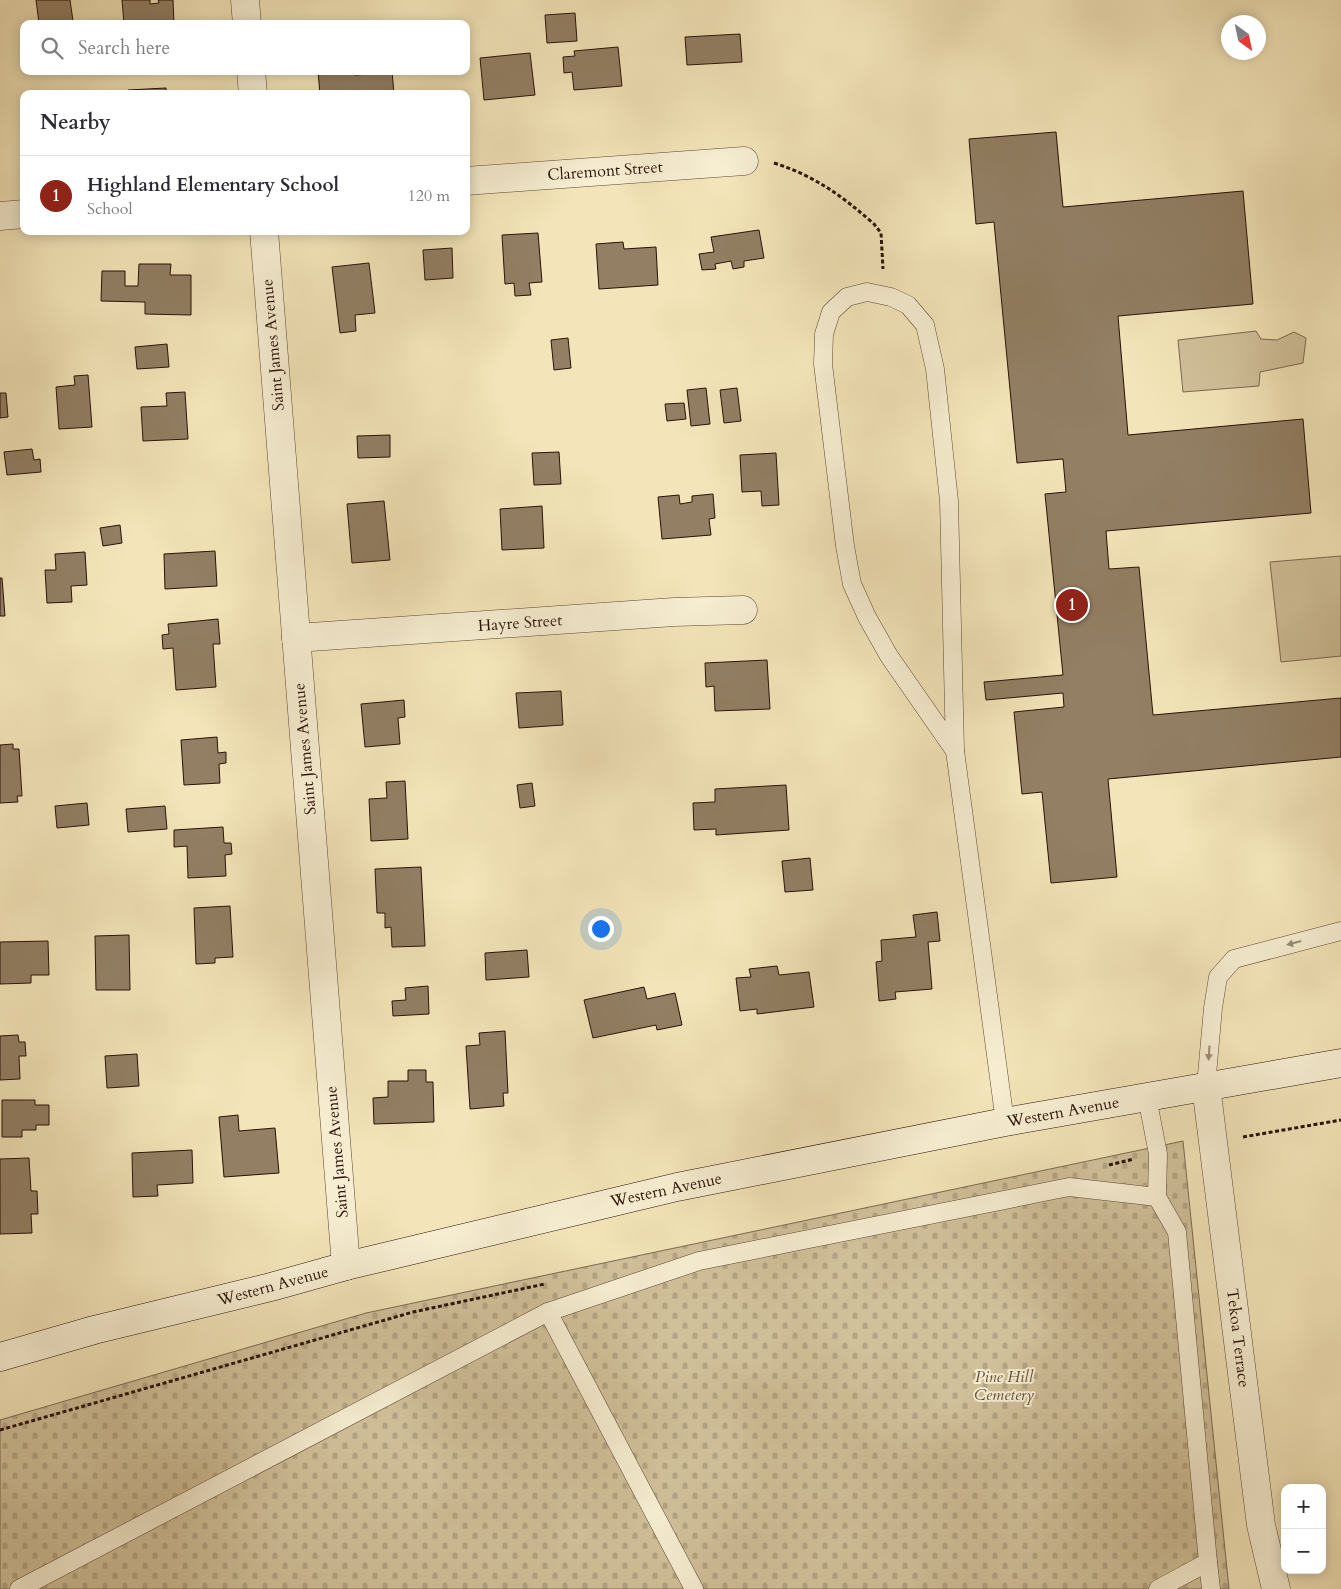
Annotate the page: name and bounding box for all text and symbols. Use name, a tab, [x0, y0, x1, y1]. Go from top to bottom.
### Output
north arrow	[1221, 15, 1266, 60]
search box	[20, 20, 470, 75]
icon: search	[38, 34, 66, 62]
text: Search here	[78, 35, 170, 61]
text: Nearby	[40, 108, 111, 137]
street label: Claremont Street	[547, 156, 663, 186]
text: Highland Elementary School	[87, 172, 339, 198]
text: 1	[52, 185, 60, 207]
text: 120 m	[408, 185, 450, 207]
text: School	[87, 198, 132, 220]
street label: Saint James Avenue	[256, 278, 290, 412]
pin: 1	[1056, 586, 1088, 624]
street label: Hayre Street	[477, 609, 563, 637]
street label: Saint James Avenue	[288, 682, 322, 816]
your location	[588, 916, 614, 942]
one-way arrow	[1286, 939, 1301, 947]
one-way arrow	[1205, 1045, 1213, 1061]
street label: Saint James Avenue	[320, 1085, 354, 1219]
street label: Western Avenue	[1004, 1091, 1121, 1133]
street label: Western Avenue	[607, 1167, 724, 1213]
street label: Western Avenue	[214, 1261, 331, 1312]
street label: Tekoa Terrace	[1221, 1287, 1255, 1389]
park label: Pine Hill Cemetery	[974, 1366, 1034, 1406]
map controls	[1281, 1484, 1326, 1574]
button: +	[1281, 1484, 1326, 1529]
button: −	[1281, 1529, 1326, 1574]

